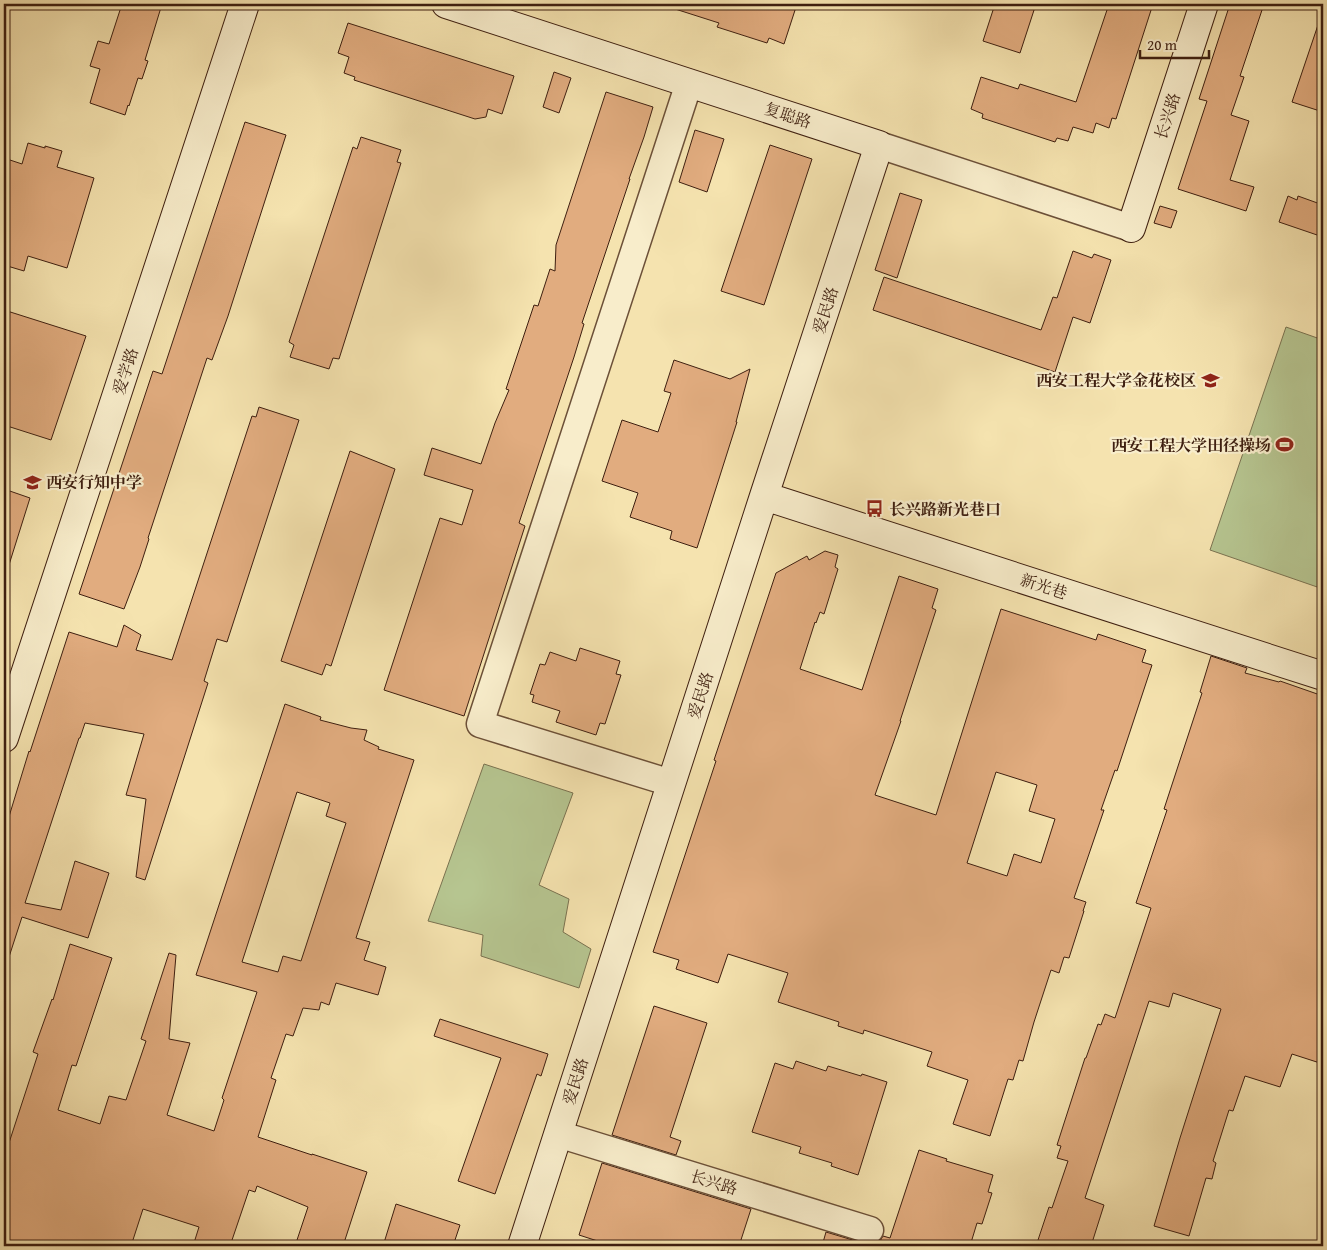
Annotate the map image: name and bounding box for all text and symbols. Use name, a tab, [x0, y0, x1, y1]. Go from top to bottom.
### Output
scale bar	[1140, 28, 1208, 60]
text: 20 m	[1147, 34, 1178, 55]
street label: 长兴路	[1148, 89, 1186, 143]
street label: 复聪路	[761, 96, 815, 134]
street label: 爱民路	[806, 283, 844, 337]
street label: 爱学路	[106, 344, 144, 398]
place label: 西安工程大学金花校区	[1036, 368, 1196, 392]
school or university icon: 西安工程大学金花校区	[1200, 370, 1220, 390]
place label: 西安工程大学田径操场	[1111, 433, 1271, 457]
sports icon: 西安工程大学田径操场	[1275, 435, 1295, 455]
place label: 西安行知中学	[46, 470, 142, 494]
school or university icon: 西安行知中学	[22, 472, 42, 492]
place label: 长兴路新光巷口	[889, 497, 1001, 521]
bus stop icon: 长兴路新光巷口	[865, 499, 885, 519]
street label: 新光巷	[1017, 567, 1071, 605]
street label: 爱民路	[681, 668, 719, 722]
street label: 爱民路	[556, 1054, 594, 1108]
street label: 长兴路	[688, 1164, 740, 1200]

